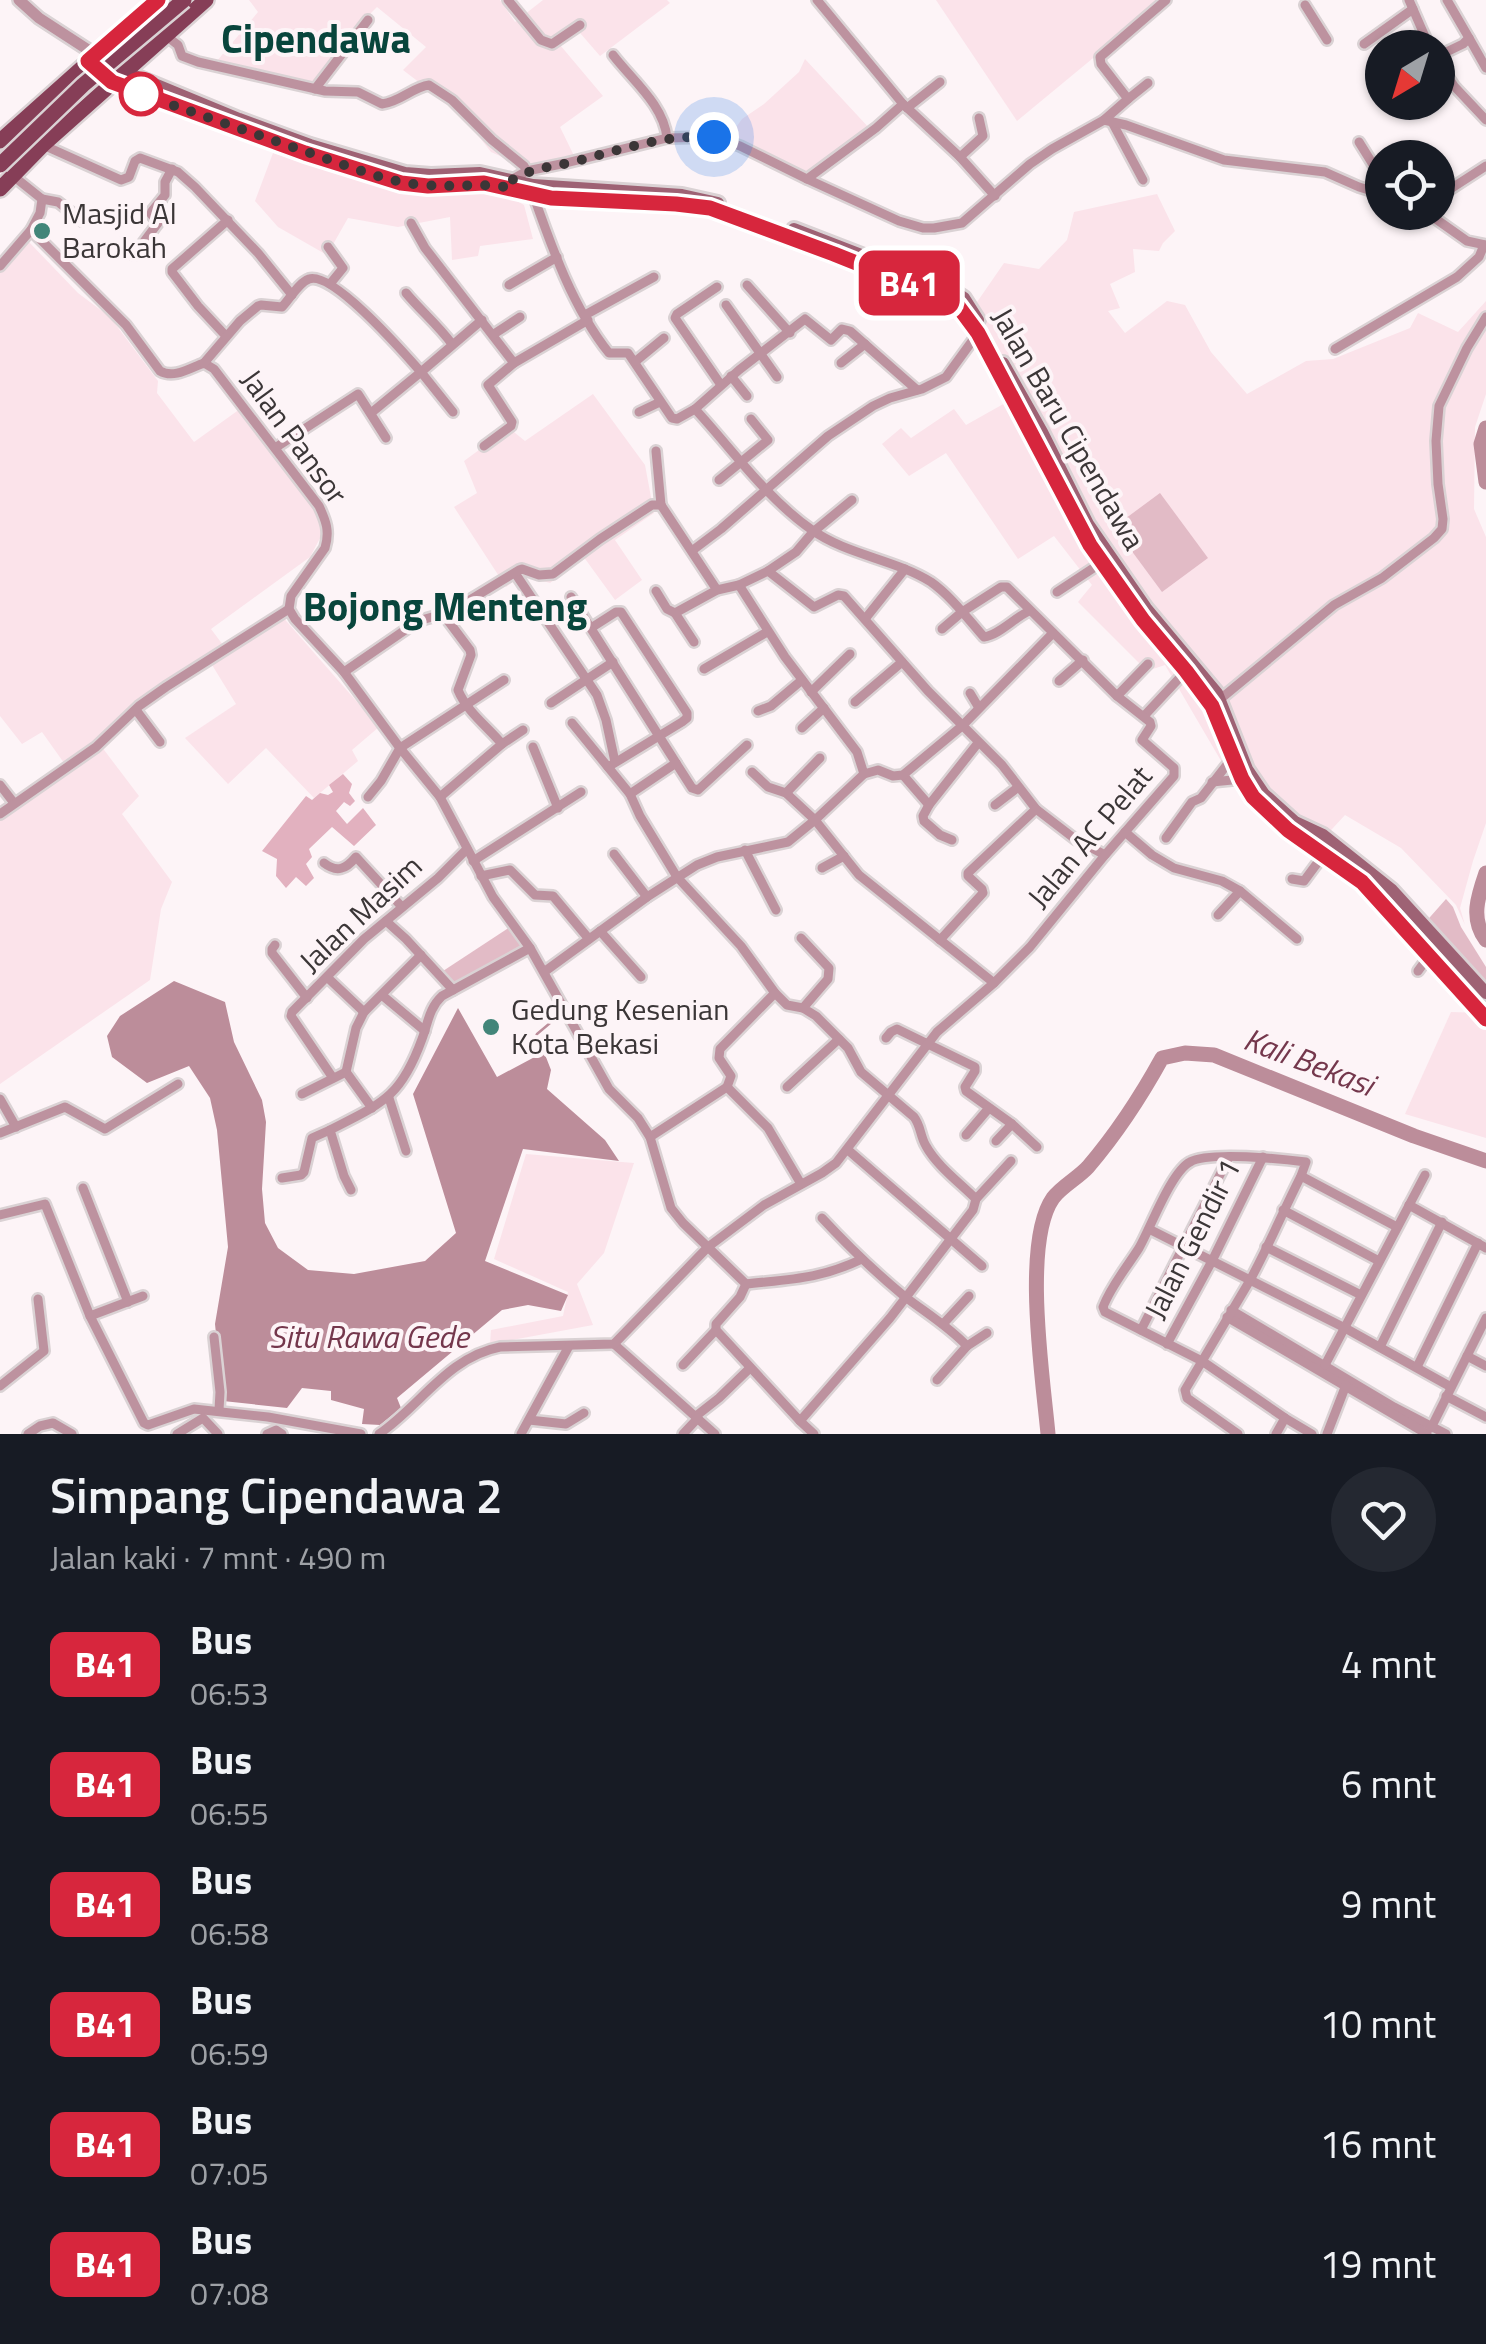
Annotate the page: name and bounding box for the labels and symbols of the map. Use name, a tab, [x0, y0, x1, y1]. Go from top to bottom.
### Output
district label: Cipendawa	[221, 8, 411, 69]
north arrow	[1365, 30, 1455, 120]
unlabelled marker	[120, 73, 162, 115]
your location	[689, 112, 739, 162]
place label: Masjid Al Barokah	[62, 190, 177, 270]
marker: Masjid Al Barokah	[31, 220, 53, 242]
line badge: B41	[852, 250, 966, 316]
street label: Jalan Baru Cipendawa	[981, 299, 1157, 558]
street label: Jalan Pansor	[230, 359, 360, 514]
district label: Bojong Menteng	[303, 576, 587, 637]
street label: Jalan AC Pelat	[1016, 755, 1163, 918]
street label: Jalan Masim	[288, 844, 432, 983]
place label: Gedung Kesenian Kota Bekasi	[511, 986, 729, 1066]
water label: Kali Bekasi	[1237, 1014, 1385, 1109]
marker: Gedung Kesenian Kota Bekasi	[480, 1016, 502, 1038]
street label: Jalan Gendir 1	[1132, 1150, 1252, 1327]
water label: Situ Rawa Gede	[269, 1312, 471, 1360]

